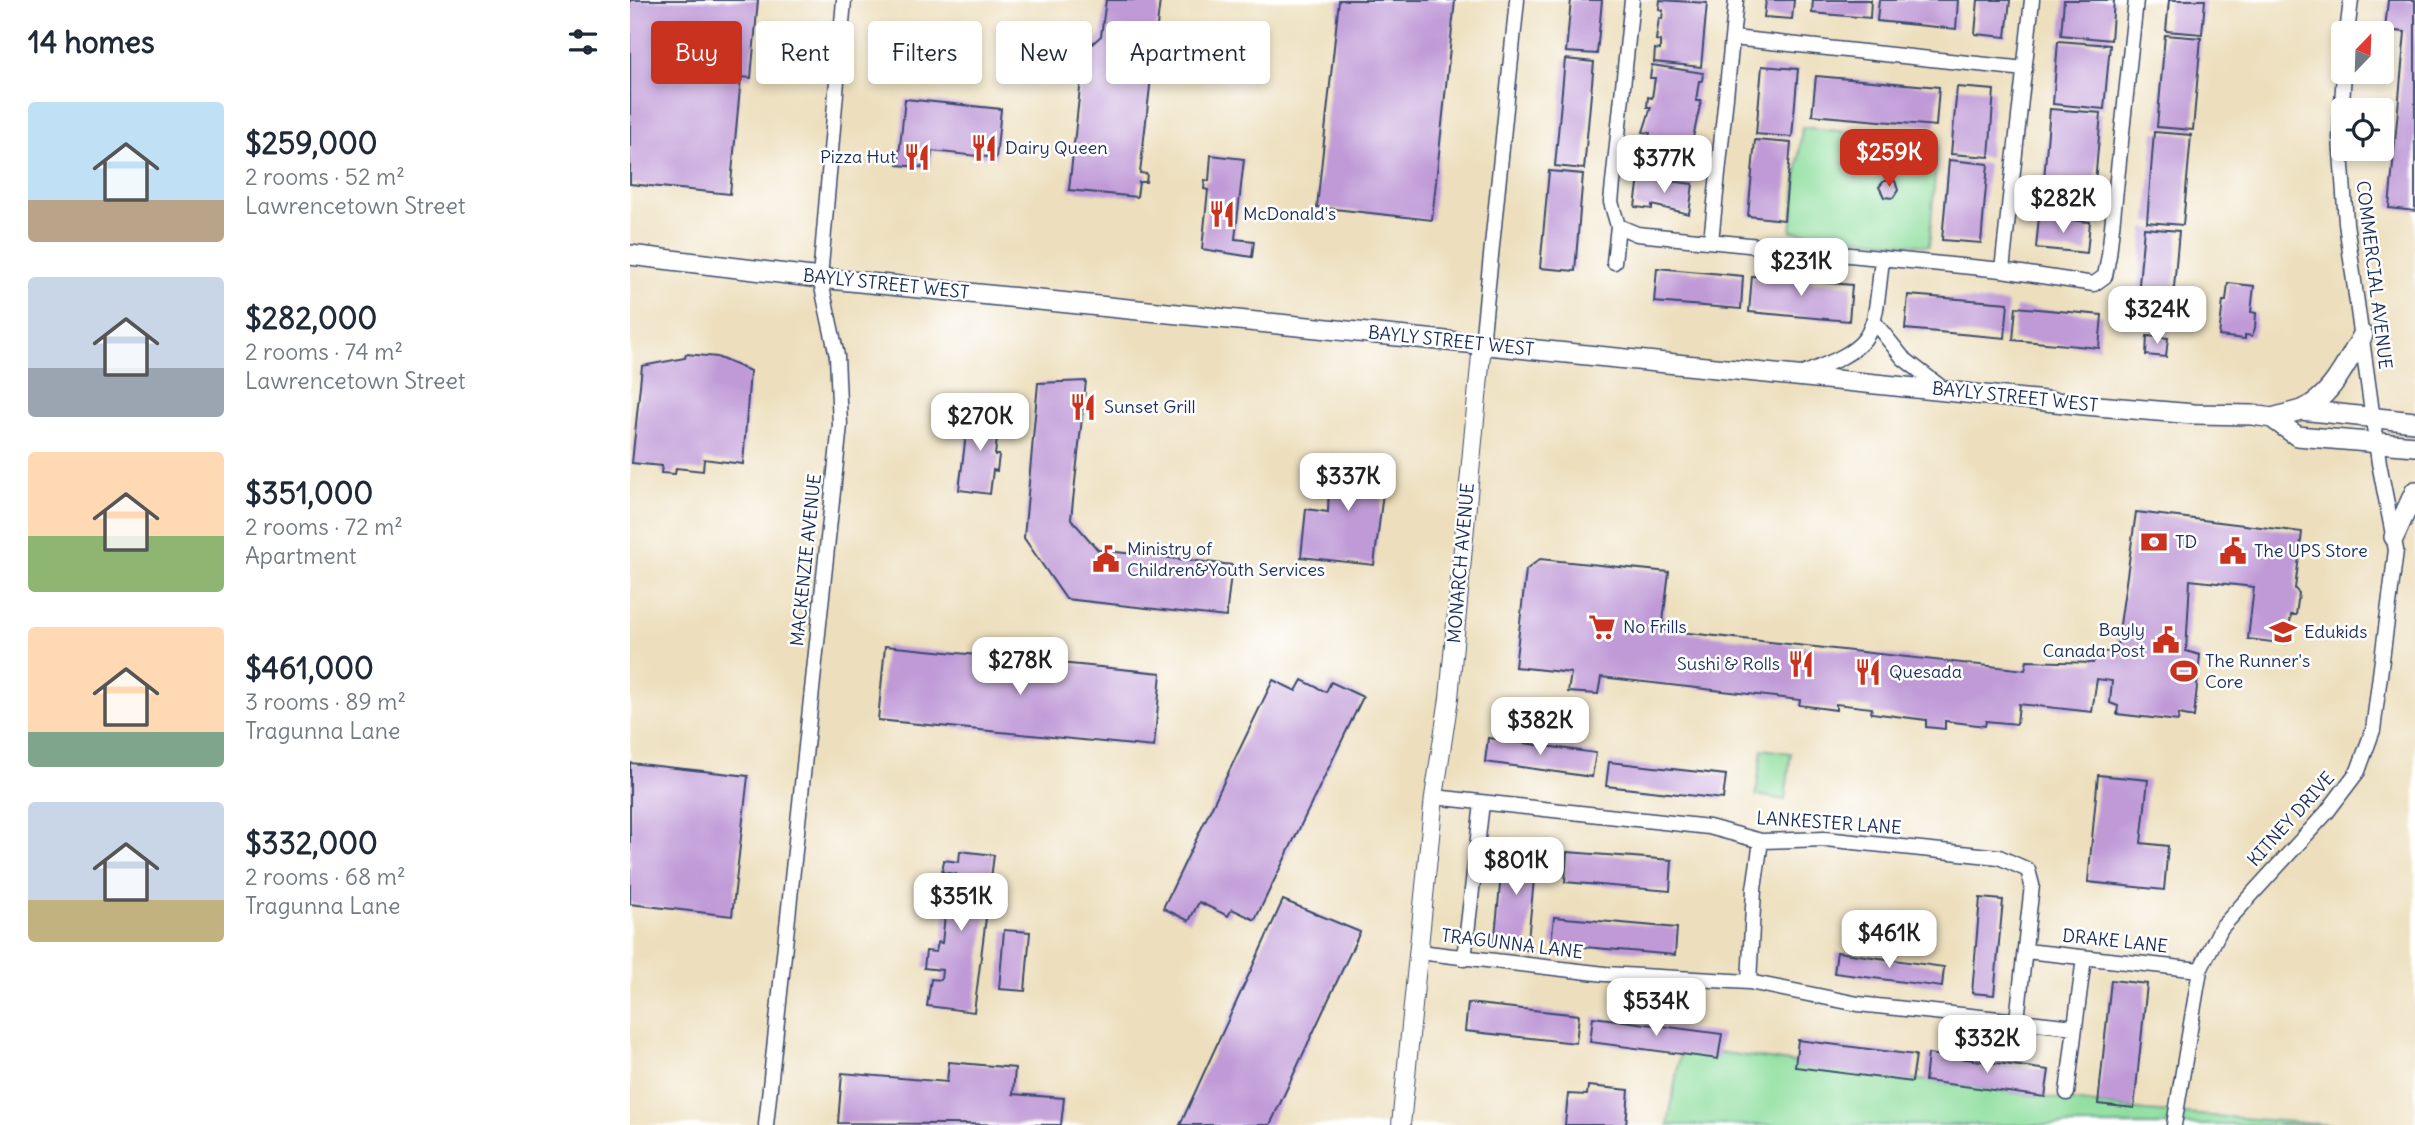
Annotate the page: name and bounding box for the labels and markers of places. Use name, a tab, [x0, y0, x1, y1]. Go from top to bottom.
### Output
pin: $259K	[1840, 130, 1938, 189]
restaurant icon: Dairy Queen	[969, 133, 999, 163]
place label: Dairy Queen	[1005, 136, 1108, 159]
pin: $377K	[1615, 136, 1713, 195]
restaurant icon: Pizza Hut	[902, 142, 932, 172]
place label: Pizza Hut	[820, 145, 896, 168]
pin: $282K	[2014, 176, 2112, 235]
restaurant icon: McDonald's	[1207, 199, 1237, 229]
place label: McDonald's	[1243, 202, 1336, 225]
pin: $231K	[1752, 238, 1850, 298]
pin: $324K	[2108, 286, 2206, 346]
restaurant icon: Sunset Grill	[1068, 392, 1098, 422]
pin: $270K	[931, 393, 1029, 453]
place label: Sunset Grill	[1104, 395, 1196, 418]
pin: $337K	[1299, 454, 1397, 513]
bank icon: TD	[2139, 527, 2169, 557]
place label: TD	[2175, 530, 2197, 553]
public building icon: The UPS Store	[2218, 536, 2248, 566]
place label: Ministry of Children&Youth Services	[1127, 537, 1325, 581]
place label: The UPS Store	[2254, 539, 2368, 562]
public building icon: Ministry of Children&Youth Services	[1091, 544, 1121, 574]
supermarket icon: No Frills	[1587, 612, 1617, 642]
place label: No Frills	[1623, 615, 1687, 638]
school or university icon: Edukids	[2268, 617, 2298, 647]
place label: Bayly Canada Post	[2042, 618, 2145, 662]
place label: Edukids	[2304, 620, 2367, 643]
public building icon: Bayly Canada Post	[2151, 625, 2181, 655]
pin: $278K	[971, 638, 1069, 697]
restaurant icon: Sushi & Rolls	[1786, 649, 1816, 679]
place label: The Runner's Core	[2205, 649, 2310, 693]
place label: Sushi & Rolls	[1677, 652, 1780, 675]
sports icon: The Runner's Core	[2169, 656, 2199, 686]
restaurant icon: Quesada	[1853, 657, 1883, 687]
place label: Quesada	[1889, 660, 1962, 683]
pin: $382K	[1491, 698, 1589, 757]
pin: $801K	[1467, 838, 1565, 897]
pin: $351K	[912, 874, 1010, 933]
pin: $461K	[1840, 911, 1938, 970]
pin: $534K	[1607, 978, 1705, 1038]
pin: $332K	[1938, 1016, 2036, 1075]

